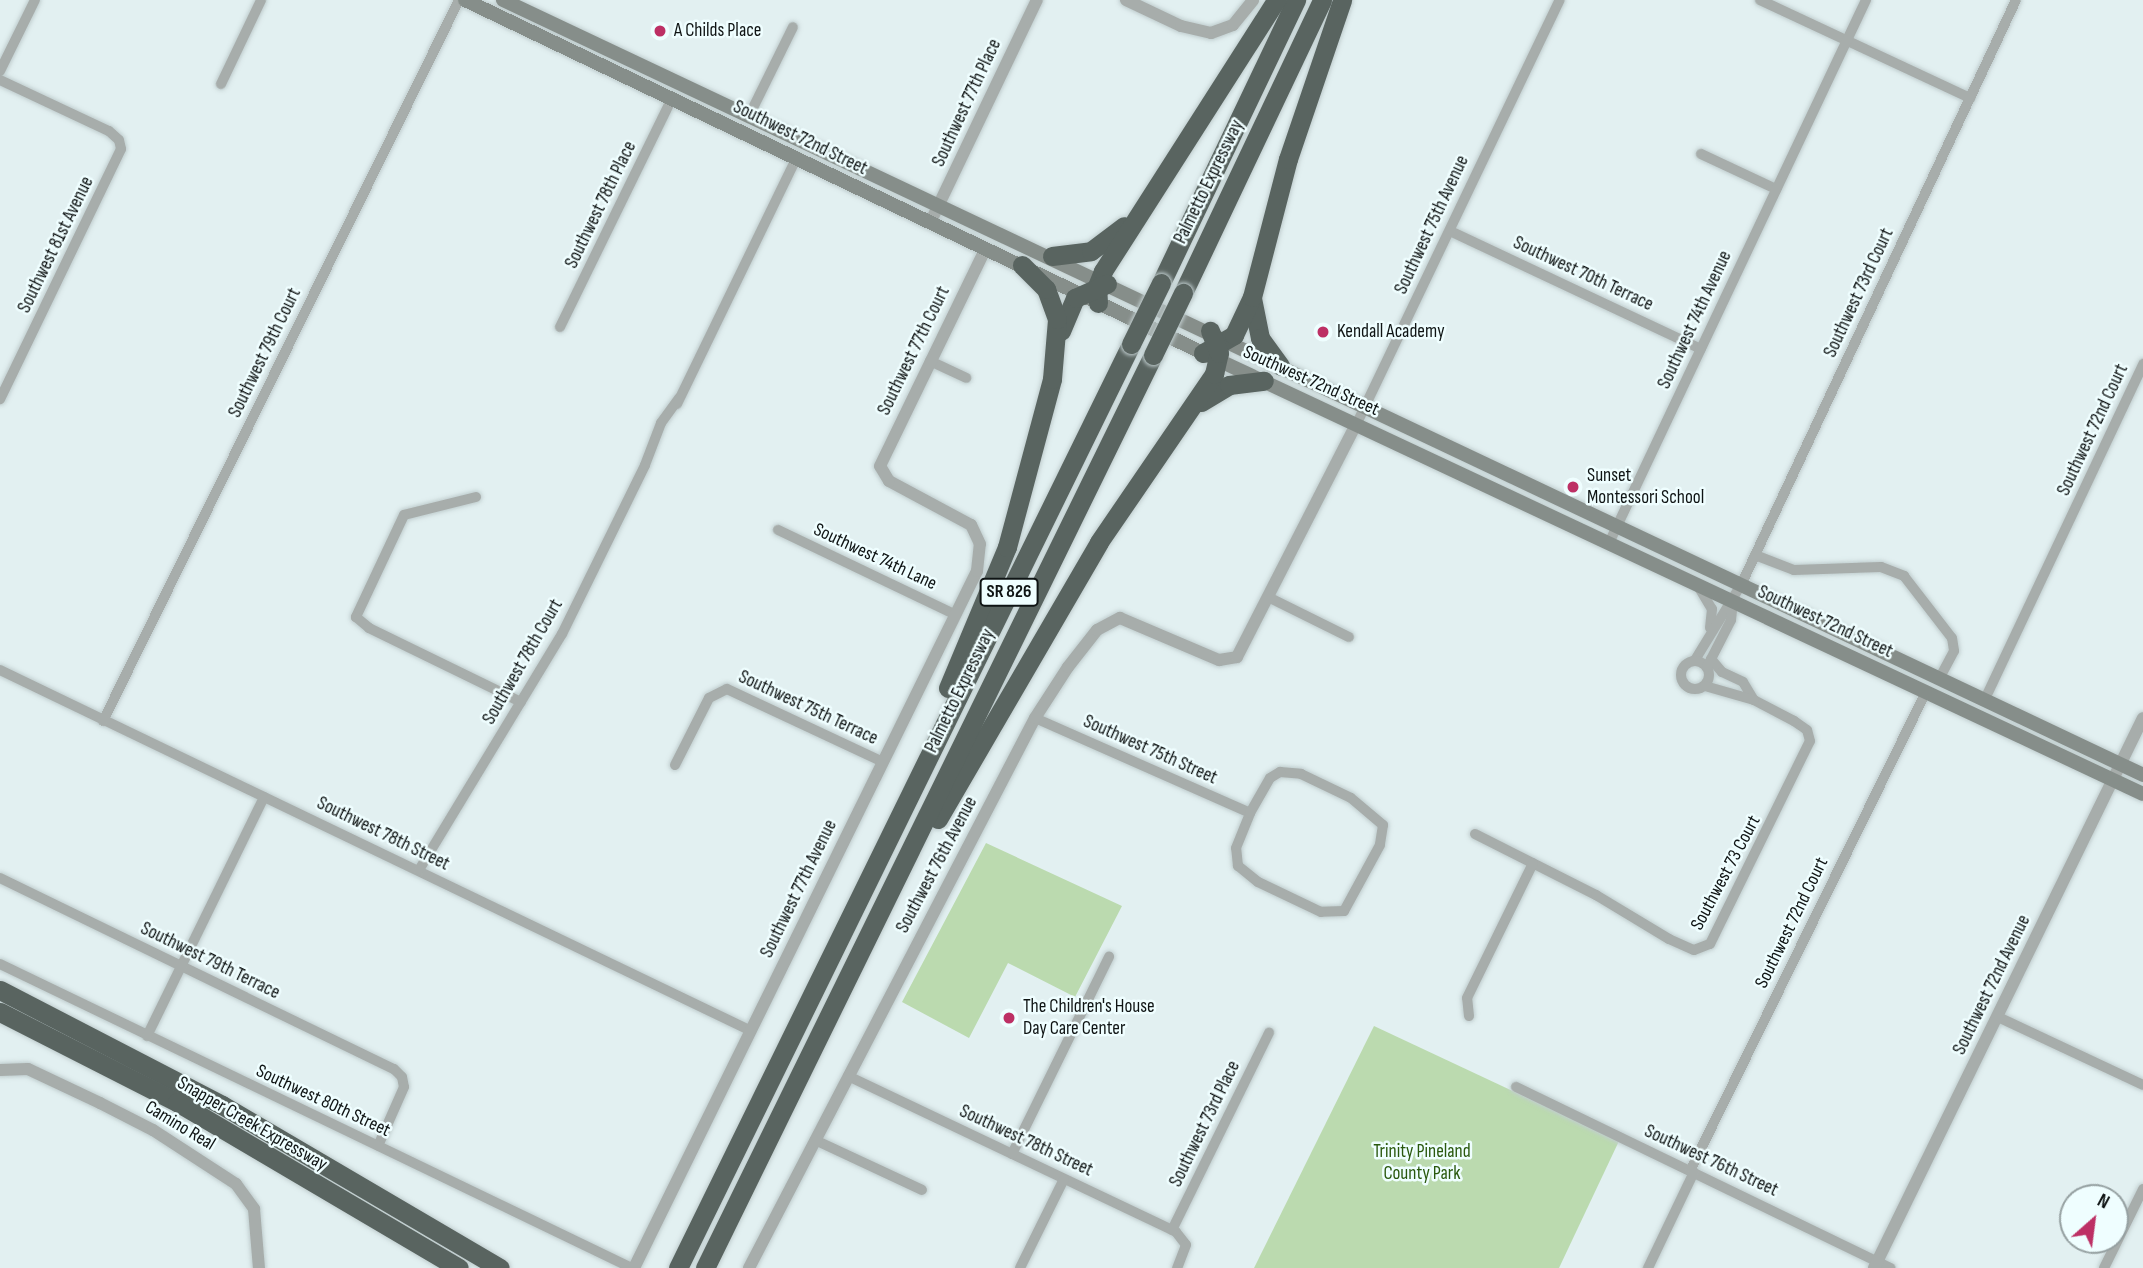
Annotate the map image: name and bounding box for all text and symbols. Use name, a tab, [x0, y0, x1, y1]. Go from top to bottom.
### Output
place label: A Childs Place	[674, 20, 761, 42]
marker: A Childs Place	[652, 23, 668, 39]
street label: Southwest 77th Place	[927, 36, 1007, 170]
street label: Southwest 72nd Street	[729, 96, 871, 180]
street label: Palmetto Expressway	[1169, 116, 1249, 248]
street label: Southwest 78th Place	[560, 138, 642, 272]
street label: Southwest 75th Avenue	[1390, 152, 1474, 298]
street label: Southwest 81st Avenue	[13, 173, 99, 317]
street label: Southwest 73rd Court	[1819, 225, 1899, 361]
street label: Southwest 70th Terrace	[1509, 232, 1657, 316]
street label: Southwest 74th Avenue	[1653, 247, 1737, 393]
street label: Southwest 77th Court	[873, 283, 955, 419]
street label: Southwest 79th Court	[224, 285, 306, 421]
place label: Kendall Academy	[1337, 321, 1444, 343]
marker: Kendall Academy	[1315, 324, 1331, 340]
street label: Southwest 72nd Street	[1240, 341, 1382, 421]
street label: Southwest 72nd Court	[2053, 361, 2133, 499]
place label: Sunset Montessori School	[1587, 465, 1704, 509]
marker: Sunset Montessori School	[1565, 479, 1581, 495]
street label: Southwest 74th Lane	[810, 518, 940, 596]
road number: SR 826	[979, 578, 1039, 606]
street label: Southwest 72nd Street	[1754, 581, 1896, 663]
street label: Southwest 78th Court	[478, 595, 568, 729]
street label: Palmetto Expressway	[920, 625, 1000, 757]
street label: Southwest 75th Terrace	[735, 666, 881, 750]
street label: Southwest 75th Street	[1080, 710, 1220, 790]
street label: Southwest 78th Street	[313, 792, 453, 876]
street label: Southwest 76th Avenue	[891, 793, 983, 937]
street label: Southwest 73 Court	[1686, 812, 1766, 934]
street label: Southwest 77th Avenue	[756, 816, 842, 962]
street label: Southwest 72nd Court	[1751, 854, 1833, 992]
street label: Southwest 72nd Avenue	[1948, 911, 2036, 1059]
street label: Southwest 79th Terrace	[137, 917, 283, 1005]
place label: The Children's House Day Care Center	[1023, 996, 1155, 1040]
marker: The Children's House Day Care Center	[1001, 1010, 1017, 1026]
street label: Southwest 73rd Place	[1165, 1057, 1245, 1191]
street label: Southwest 80th Street	[252, 1060, 394, 1142]
street label: Snapper Creek Expressway	[173, 1072, 331, 1176]
street label: Camino Real	[141, 1096, 219, 1156]
street label: Southwest 78th Street	[956, 1100, 1096, 1182]
street label: Southwest 76th Street	[1641, 1120, 1781, 1202]
park label: Trinity Pineland County Park	[1373, 1141, 1471, 1185]
north arrow	[2059, 1184, 2129, 1254]
text: N	[2093, 1189, 2113, 1214]

